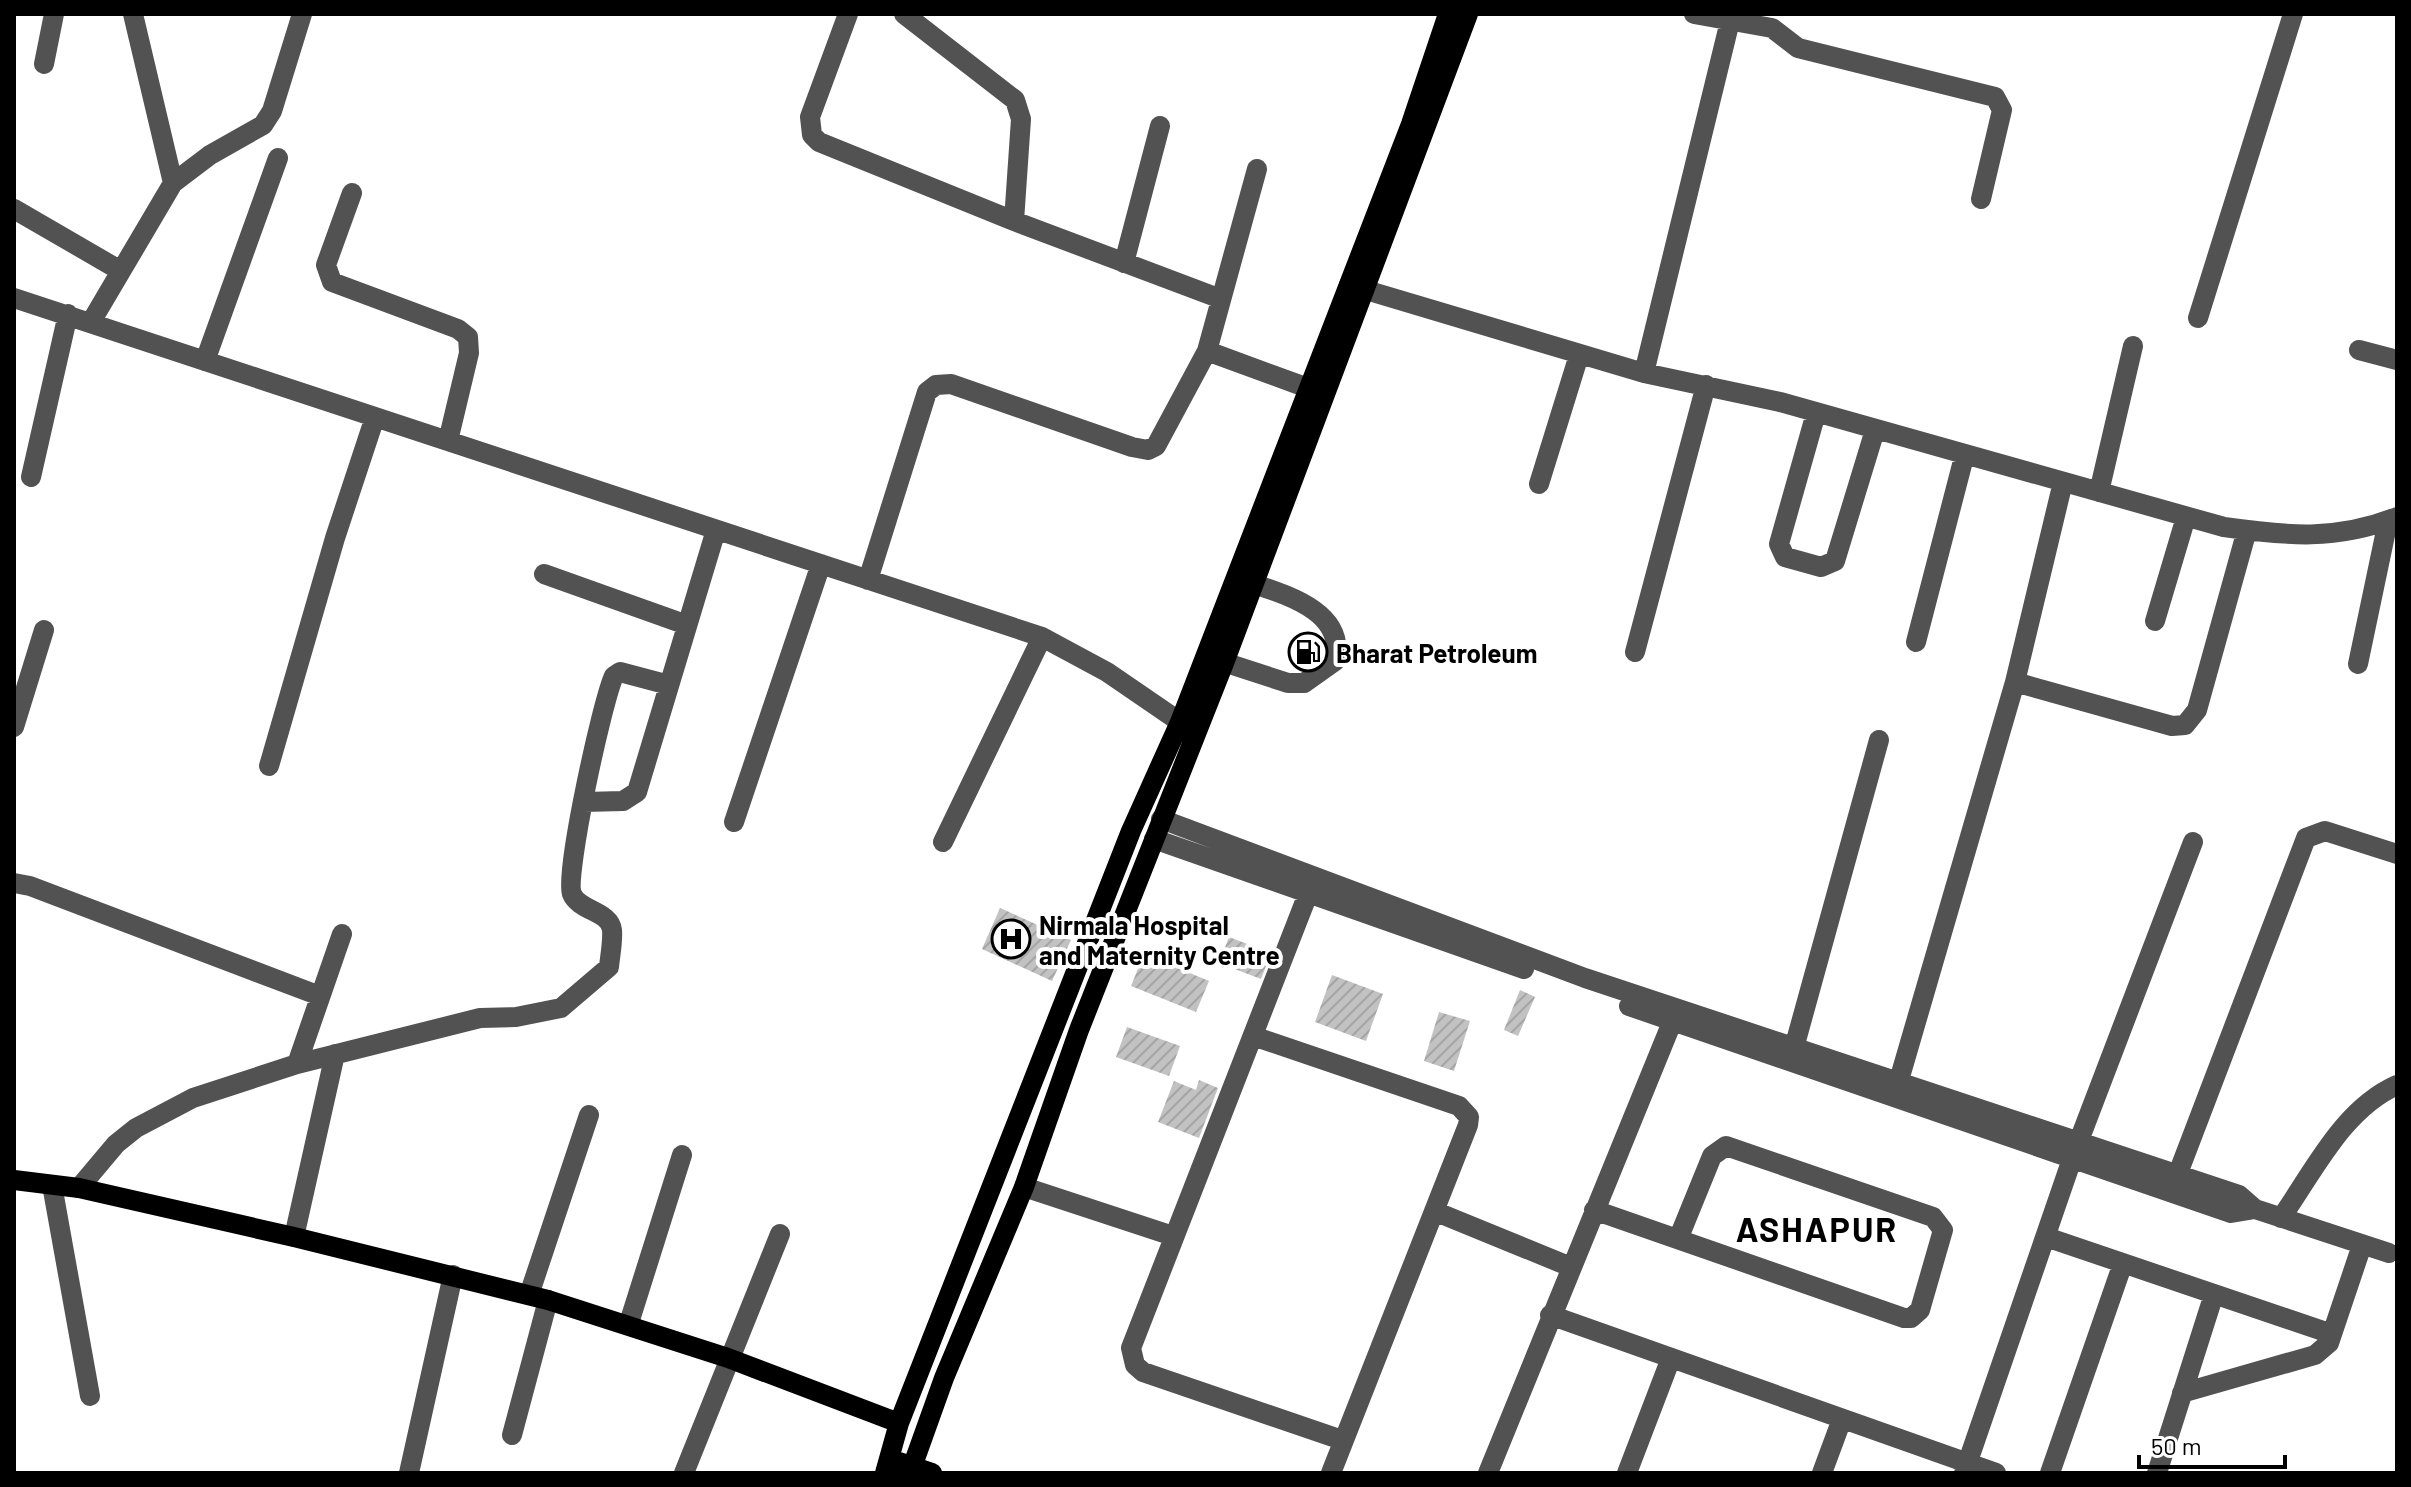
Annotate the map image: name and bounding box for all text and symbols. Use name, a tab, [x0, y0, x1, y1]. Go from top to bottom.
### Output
fuel station icon: Bharat Petroleum	[1287, 631, 1329, 673]
place label: Bharat Petroleum	[1336, 637, 1537, 668]
place label: Nirmala Hospital and Maternity Centre	[1039, 909, 1280, 970]
hospital icon: Nirmala Hospital and Maternity Centre	[990, 918, 1032, 960]
district label: ASHAPUR	[1736, 1208, 1898, 1249]
scale bar	[2139, 1419, 2285, 1469]
text: 50 m	[2151, 1431, 2202, 1460]

